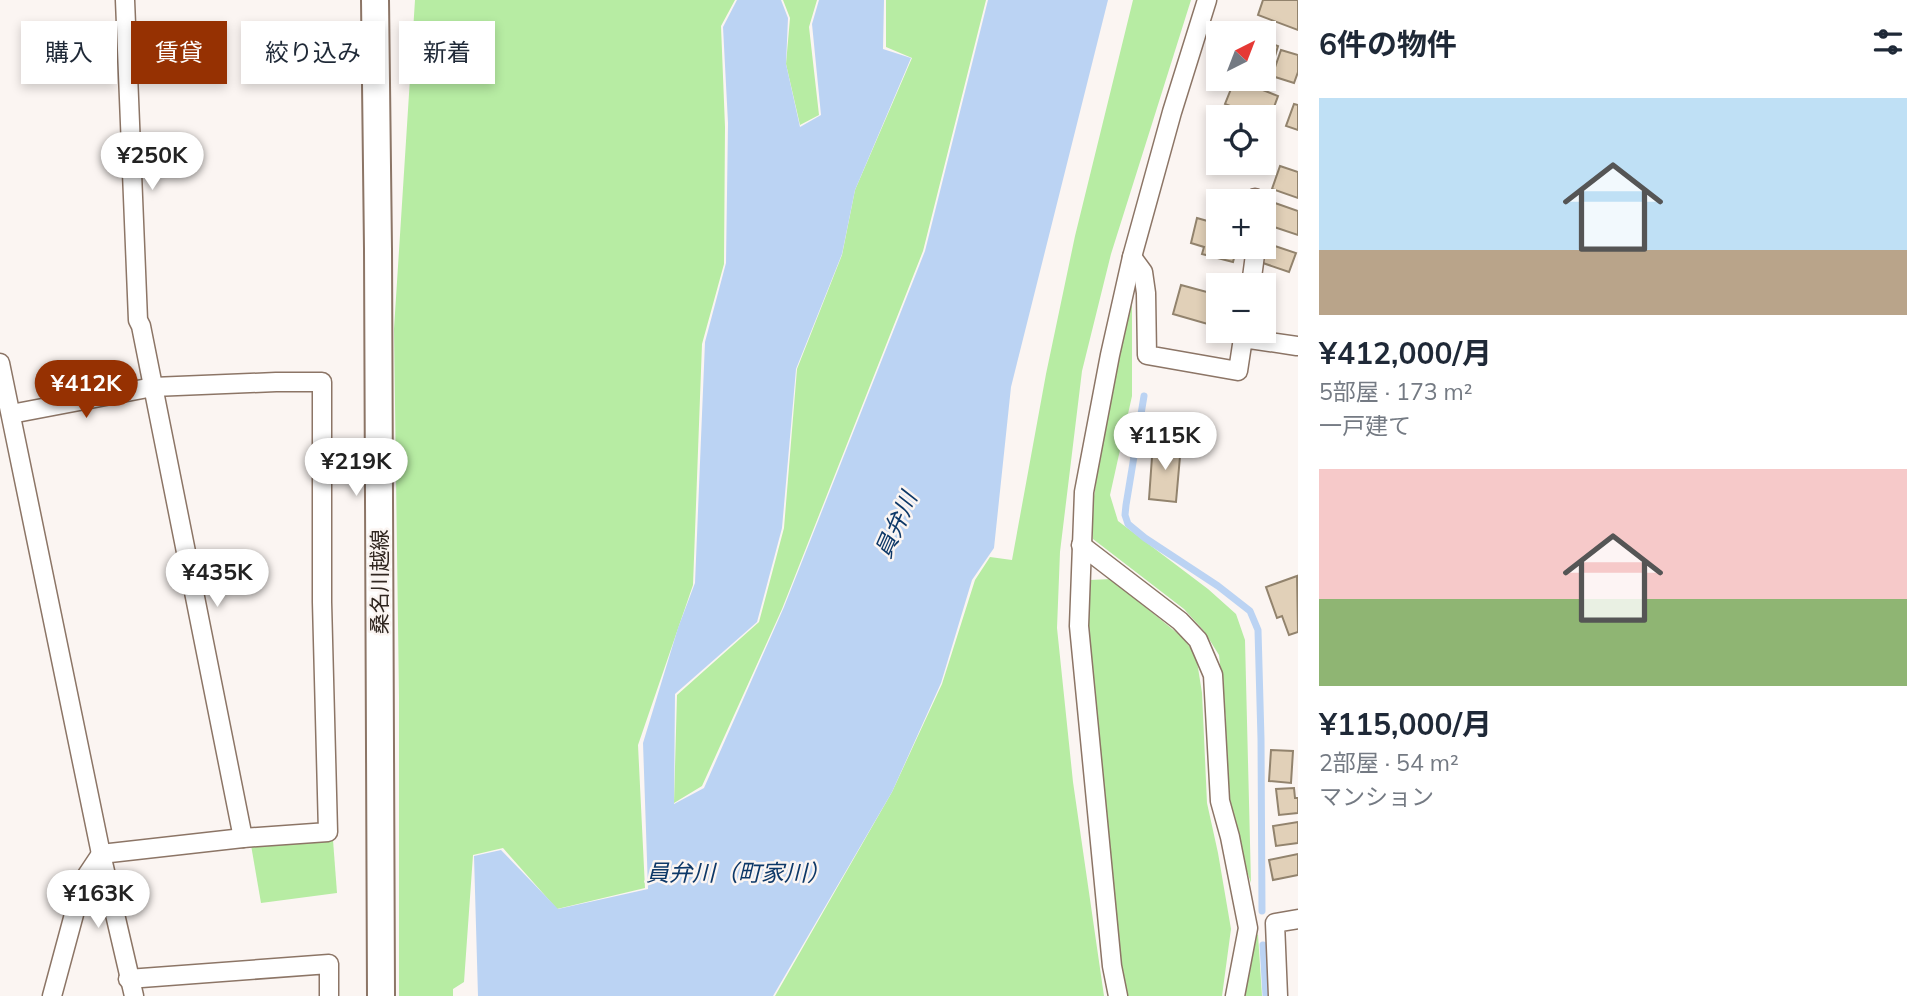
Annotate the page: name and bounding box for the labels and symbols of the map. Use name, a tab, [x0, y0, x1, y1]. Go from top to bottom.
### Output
north arrow	[1206, 21, 1276, 91]
pin: ¥250K	[103, 132, 201, 192]
pin: ¥412K	[37, 360, 135, 420]
pin: ¥115K	[1116, 412, 1214, 472]
pin: ¥219K	[307, 438, 405, 498]
water label: 員弁川	[868, 485, 924, 562]
street label: 桑名川越線	[366, 530, 392, 635]
pin: ¥435K	[168, 550, 266, 609]
water label: 員弁川（町家川）	[646, 858, 830, 887]
pin: ¥163K	[49, 870, 147, 930]

